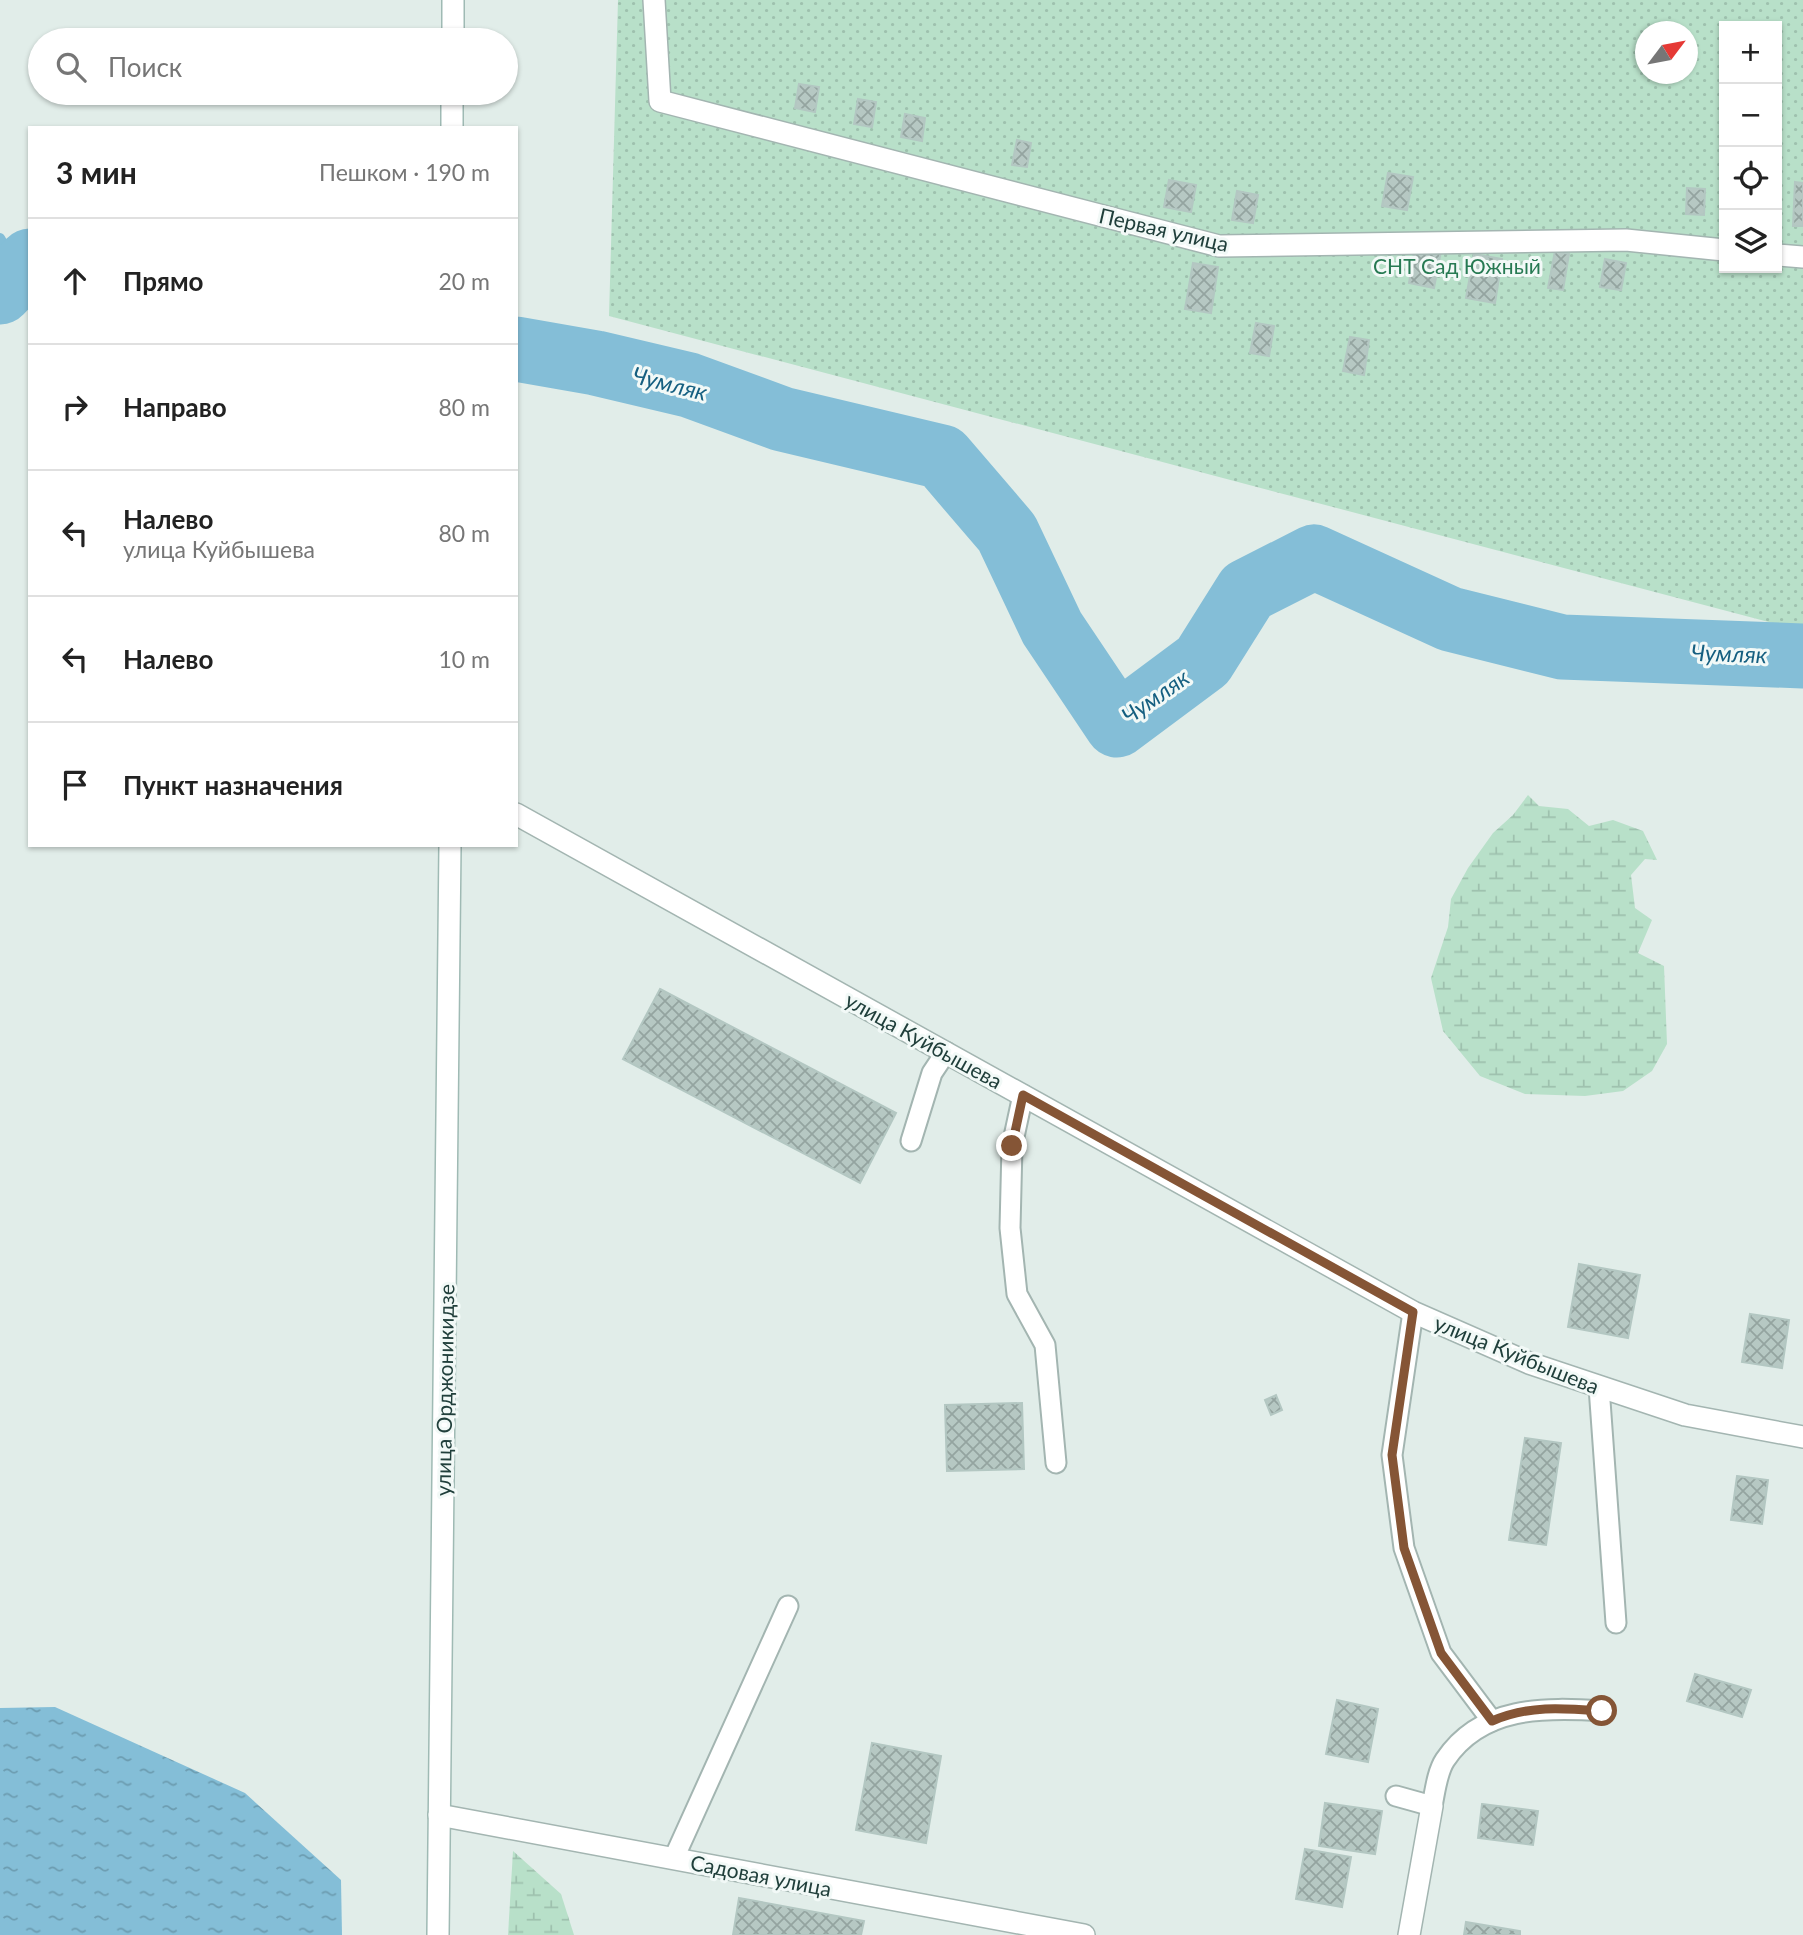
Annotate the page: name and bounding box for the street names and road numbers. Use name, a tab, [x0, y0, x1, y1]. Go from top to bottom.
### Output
street label: Первая улица	[1097, 202, 1231, 256]
street label: улица Куйбышева	[841, 987, 1007, 1093]
street label: улица Орджоникидзе	[430, 1284, 458, 1496]
street label: улица Куйбышева	[1431, 1310, 1603, 1398]
street label: Садовая улица	[688, 1849, 834, 1901]

